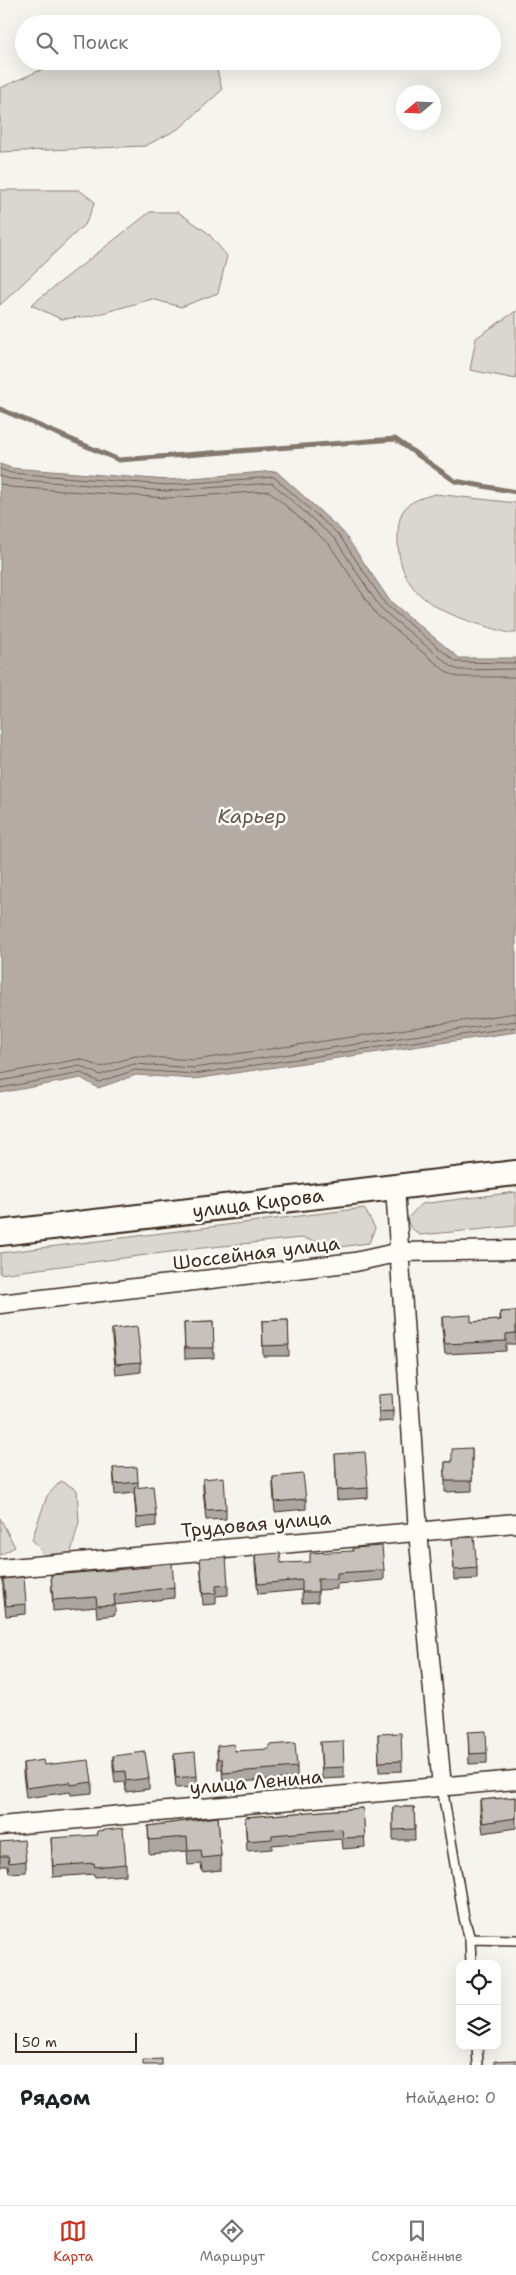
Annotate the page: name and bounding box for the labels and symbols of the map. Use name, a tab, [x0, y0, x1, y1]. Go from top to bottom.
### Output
north arrow	[396, 85, 441, 130]
water label: Карьер	[218, 803, 286, 829]
street label: улица Кирова	[191, 1183, 325, 1223]
street label: Шоссейная улица	[171, 1230, 341, 1276]
street label: Трудовая улица	[180, 1505, 332, 1543]
street label: улица Ленина	[188, 1764, 324, 1800]
scale bar	[15, 2030, 138, 2053]

